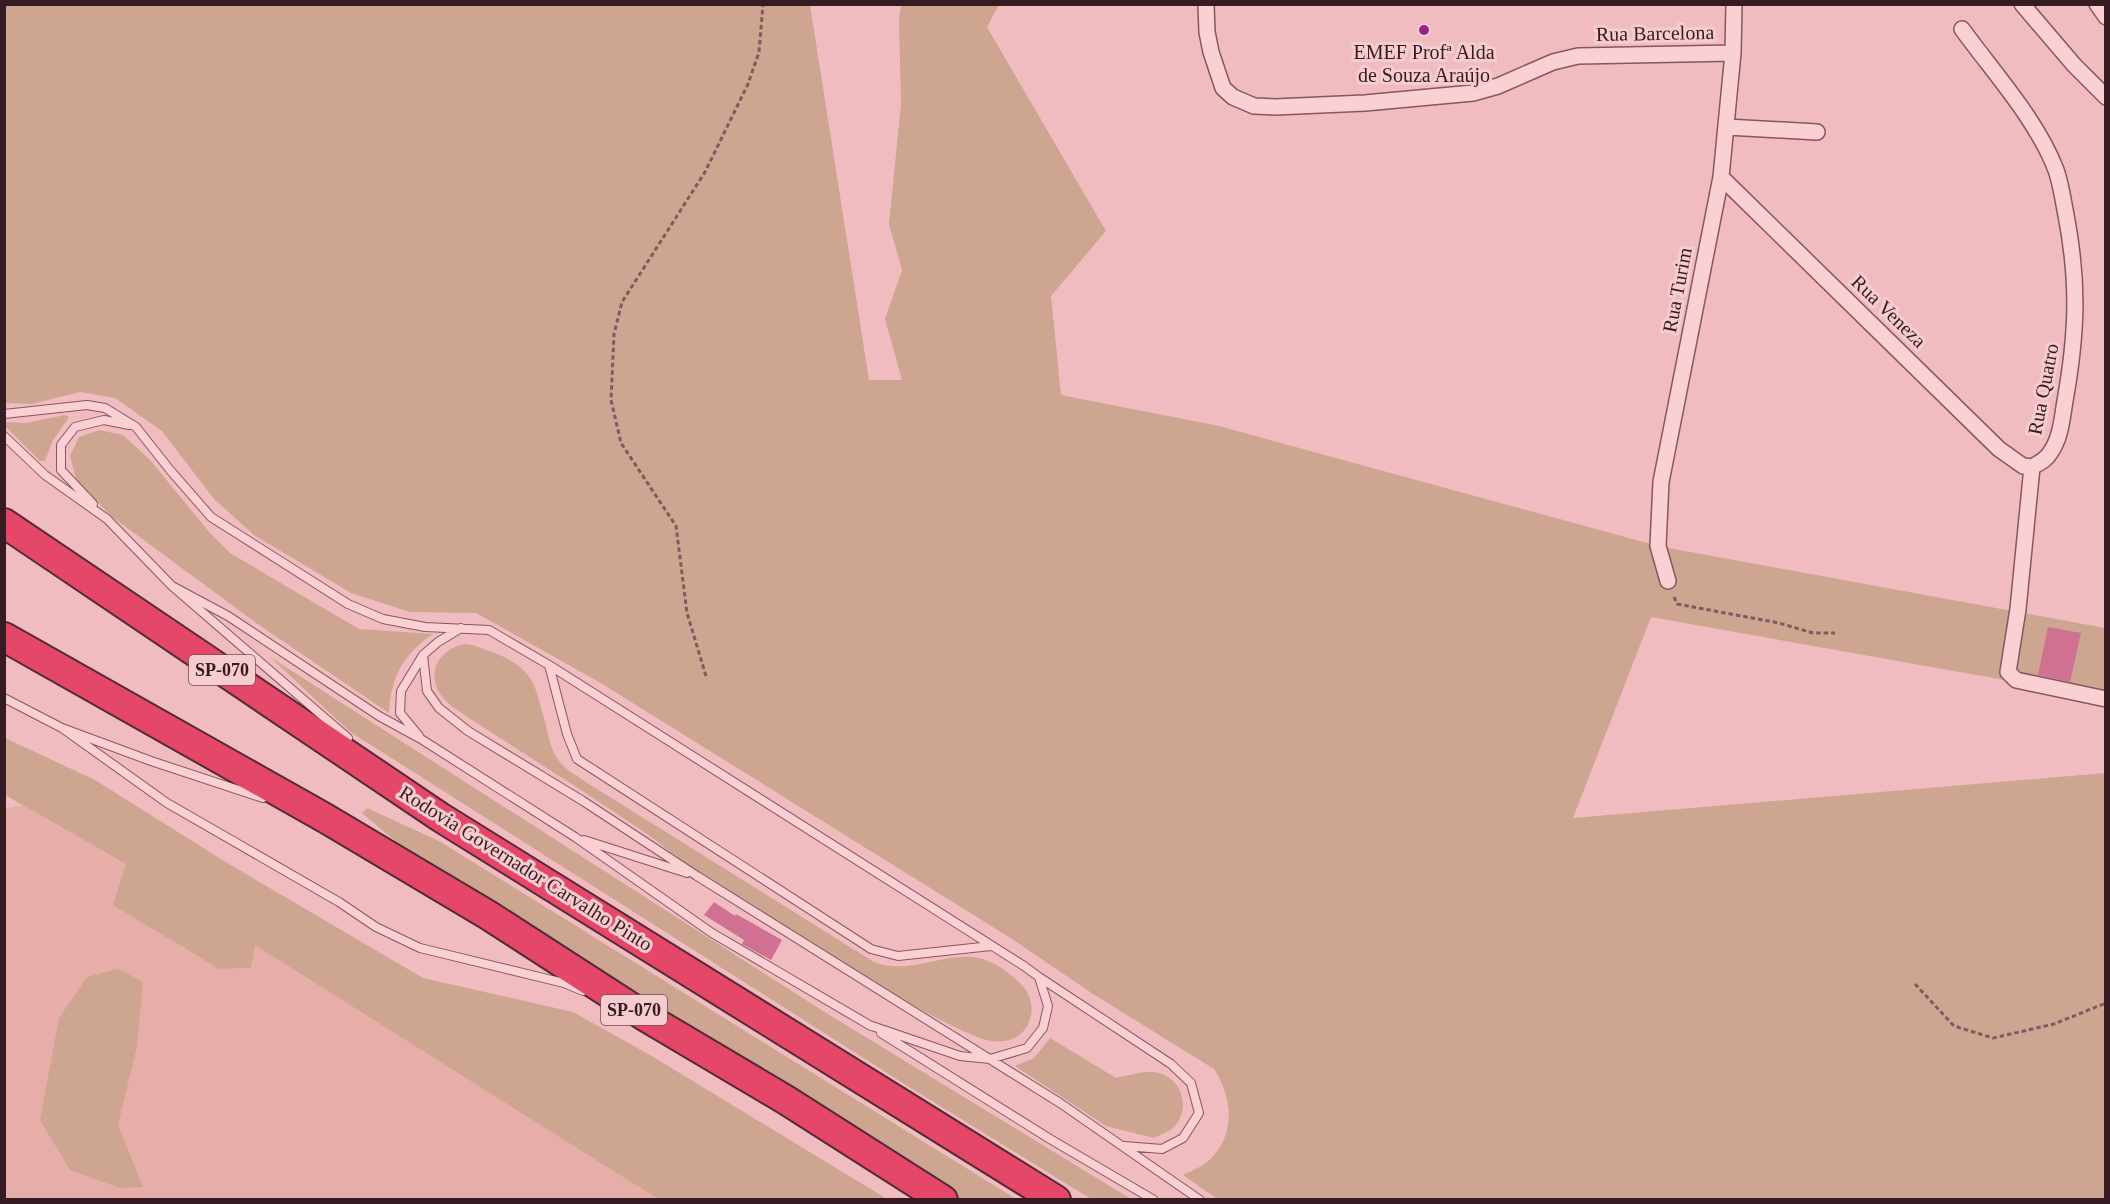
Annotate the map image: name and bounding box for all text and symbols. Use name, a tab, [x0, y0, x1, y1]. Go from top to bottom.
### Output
street label: Rua Barcelona	[1596, 21, 1714, 45]
marker: EMEF Profª Alda de Souza Araújo	[1417, 23, 1431, 37]
place label: EMEF Profª Alda de Souza Araújo	[1353, 41, 1495, 87]
street label: Rua Turim	[1658, 245, 1696, 334]
street label: Rua Veneza	[1847, 270, 1931, 352]
street label: Rua Quatro	[2023, 341, 2063, 437]
road number: SP-070	[189, 655, 255, 685]
street label: Rodovia Governador Carvalho Pinto	[396, 781, 656, 955]
road number: SP-070	[601, 995, 667, 1025]

